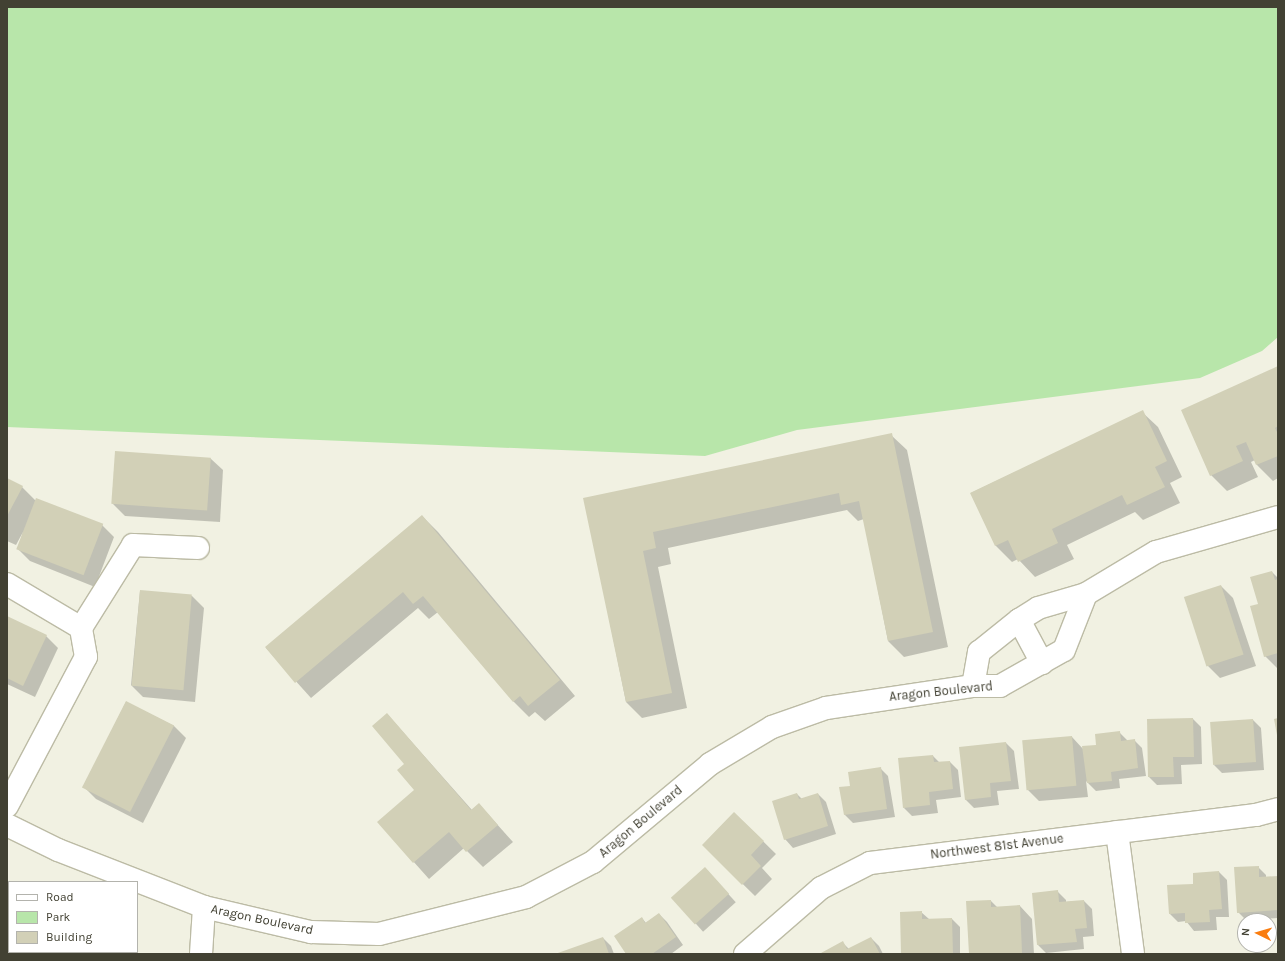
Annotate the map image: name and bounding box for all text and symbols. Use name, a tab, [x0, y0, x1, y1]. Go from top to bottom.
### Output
street label: Aragon Boulevard	[888, 679, 994, 705]
street label: Aragon Boulevard	[596, 783, 686, 861]
street label: Northwest 81st Avenue	[929, 831, 1065, 863]
legend	[8, 881, 138, 953]
text: Road	[46, 890, 74, 904]
street label: Aragon Boulevard	[209, 902, 315, 938]
text: Park	[46, 910, 70, 924]
north arrow	[1237, 913, 1277, 953]
text: N	[1239, 928, 1252, 937]
text: Building	[46, 930, 92, 944]

